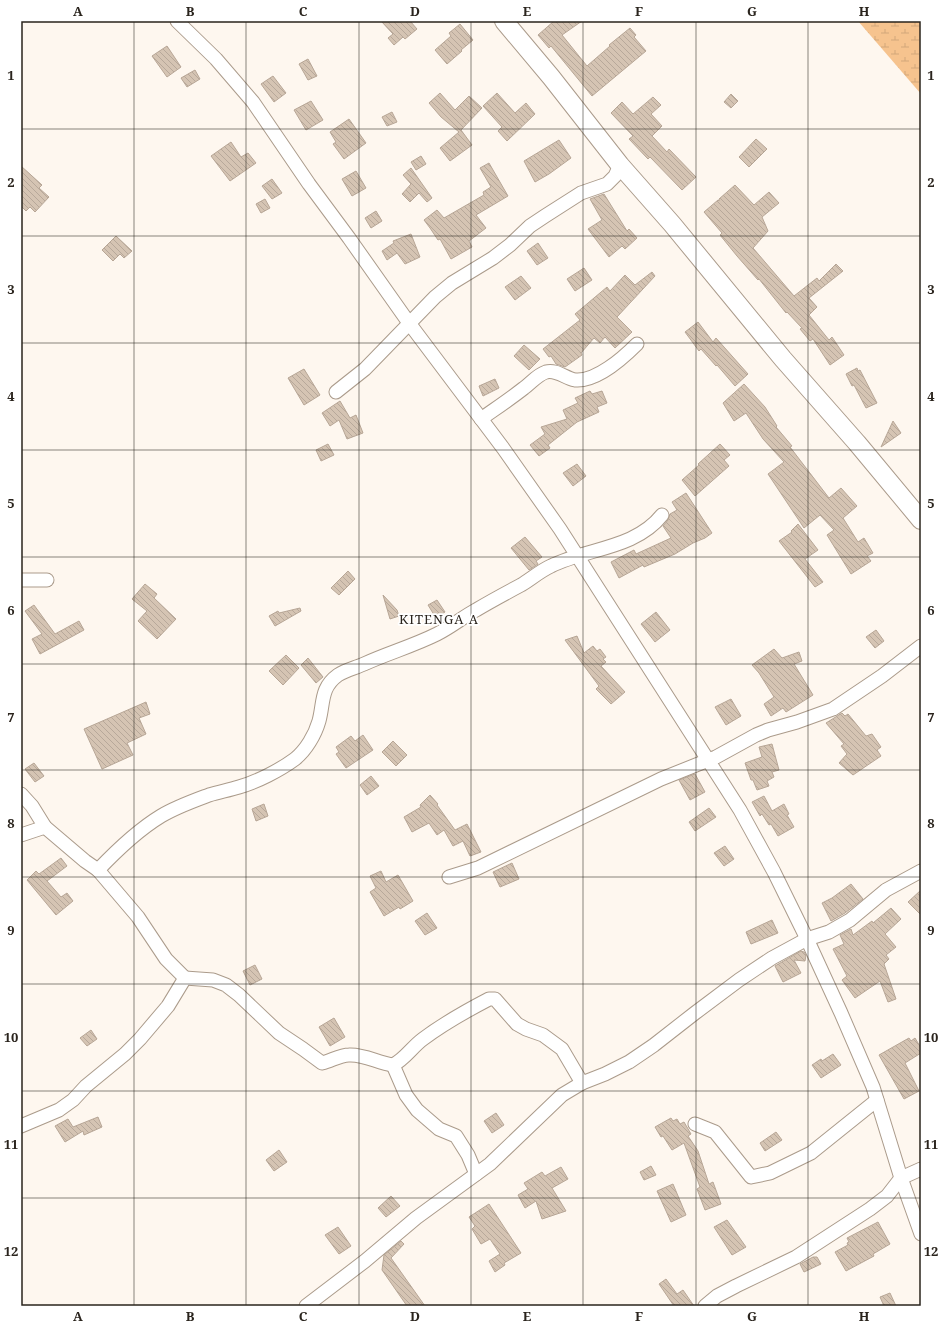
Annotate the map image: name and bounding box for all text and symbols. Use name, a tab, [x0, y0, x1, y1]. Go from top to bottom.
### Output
text: A	[73, 2, 83, 20]
text: B	[186, 2, 195, 20]
text: C	[299, 2, 308, 20]
text: D	[410, 2, 420, 20]
text: E	[523, 2, 532, 20]
text: F	[635, 2, 643, 20]
text: G	[747, 2, 757, 20]
text: H	[859, 2, 870, 20]
text: 1	[7, 66, 15, 84]
text: 1	[927, 66, 935, 84]
text: 2	[7, 173, 15, 191]
text: 2	[927, 173, 935, 191]
text: 3	[7, 280, 15, 298]
text: 3	[927, 280, 935, 298]
text: 4	[7, 387, 15, 405]
text: 4	[927, 387, 935, 405]
text: 5	[7, 494, 15, 512]
text: 5	[927, 494, 935, 512]
text: 6	[7, 601, 15, 619]
text: 6	[927, 601, 935, 619]
district label: KITENGA A	[399, 610, 479, 628]
text: 7	[7, 708, 15, 726]
text: 7	[927, 708, 935, 726]
text: 8	[7, 814, 15, 832]
text: 8	[927, 814, 935, 832]
text: 9	[7, 921, 15, 939]
text: 9	[927, 921, 935, 939]
text: 10	[4, 1028, 18, 1046]
text: 10	[924, 1028, 938, 1046]
text: 11	[4, 1135, 18, 1153]
text: 11	[924, 1135, 938, 1153]
text: 12	[4, 1242, 18, 1260]
text: 12	[924, 1242, 938, 1260]
text: A	[73, 1307, 83, 1325]
text: B	[186, 1307, 195, 1325]
text: C	[299, 1307, 308, 1325]
text: D	[410, 1307, 420, 1325]
text: E	[523, 1307, 532, 1325]
text: F	[635, 1307, 643, 1325]
text: G	[747, 1307, 757, 1325]
text: H	[859, 1307, 870, 1325]

